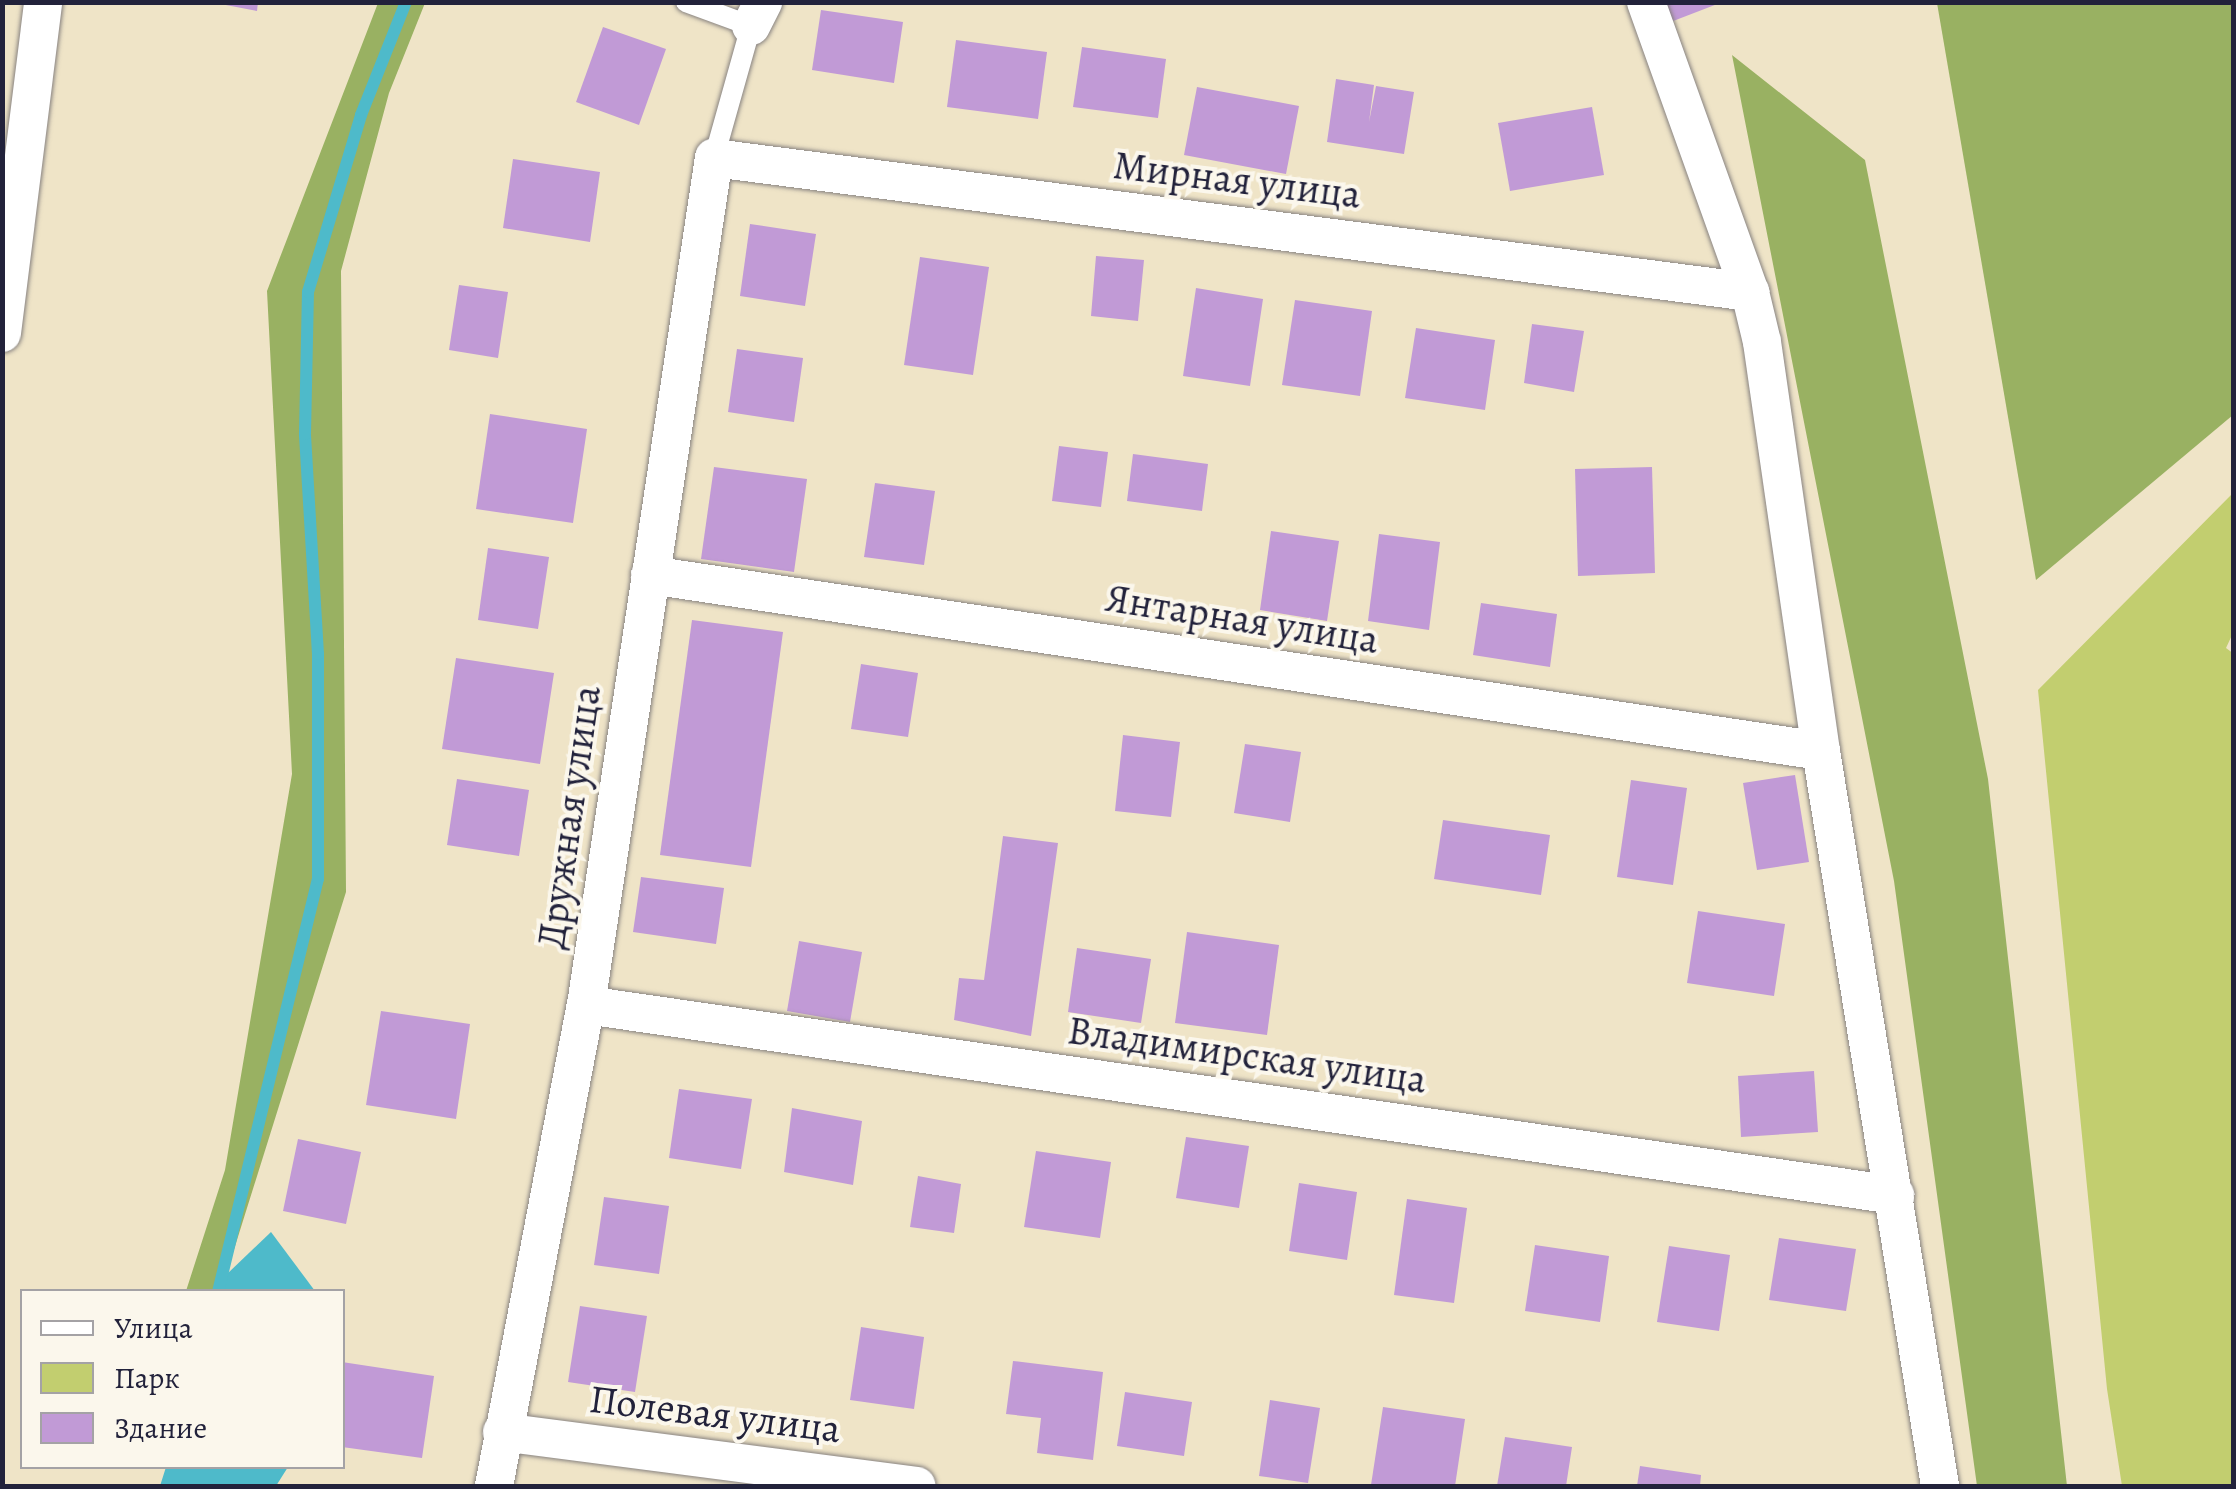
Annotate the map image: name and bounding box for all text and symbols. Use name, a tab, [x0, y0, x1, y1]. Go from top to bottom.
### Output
street label: Мирная улица	[1110, 141, 1364, 219]
street label: Янтарная улица	[1102, 574, 1382, 664]
street label: Дружная улица	[527, 682, 611, 952]
street label: Владимирская улица	[1065, 1006, 1429, 1104]
legend	[20, 1289, 345, 1469]
text: Улица	[114, 1308, 193, 1348]
text: Парк	[114, 1358, 180, 1398]
street label: Полевая улица	[587, 1375, 843, 1453]
text: Здание	[114, 1408, 207, 1448]

